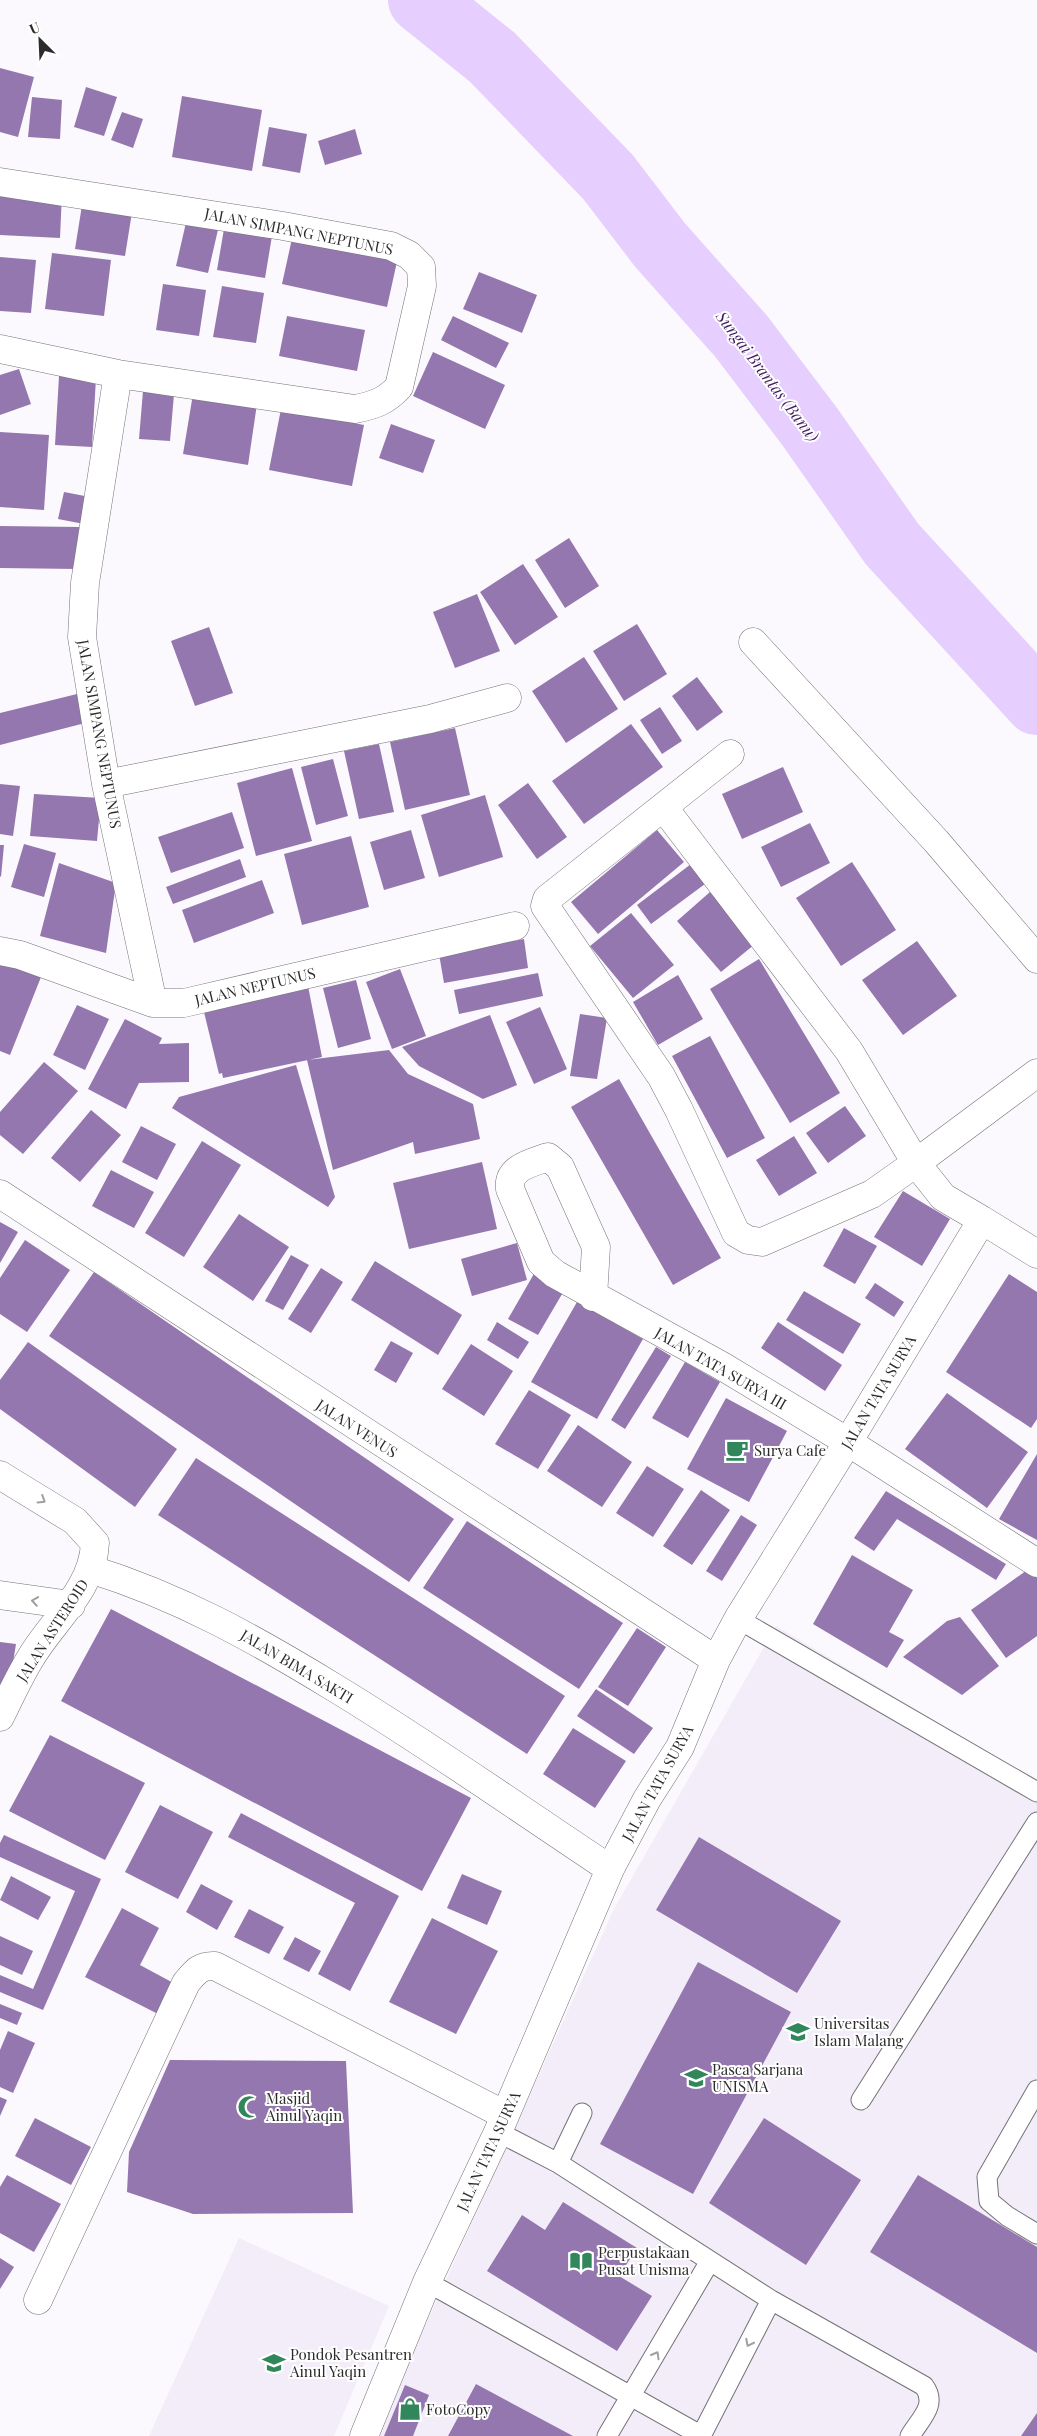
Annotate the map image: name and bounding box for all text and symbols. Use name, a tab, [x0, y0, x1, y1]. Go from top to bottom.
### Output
north arrow	[15, 15, 65, 65]
text: U	[26, 17, 43, 38]
street label: JALAN SIMPANG NEPTUNUS	[202, 203, 395, 259]
water label: Sungai Brantas (Banu)	[711, 306, 824, 446]
street label: JALAN SIMPANG NEPTUNUS	[73, 637, 126, 830]
street label: JALAN NEPTUNUS	[192, 962, 317, 1010]
street label: JALAN TATA SURYA III	[651, 1322, 790, 1414]
street label: JALAN TATA SURYA	[835, 1331, 920, 1454]
street label: JALAN VENUS	[312, 1394, 402, 1462]
cafe icon: Surya Cafe	[724, 1437, 750, 1463]
place label: Surya Cafe	[754, 1440, 826, 1460]
one-way arrow	[37, 1494, 46, 1504]
street label: JALAN ASTEROID	[11, 1575, 93, 1686]
one-way arrow	[31, 1596, 40, 1606]
street label: JALAN BIMA SAKTI	[236, 1624, 357, 1708]
street label: JALAN TATA SURYA	[616, 1721, 697, 1846]
place label: Universitas Islam Malang	[814, 2013, 904, 2050]
school or university icon: Universitas Islam Malang	[785, 2019, 811, 2045]
place label: Pasca Sarjana UNISMA	[712, 2059, 804, 2096]
school or university icon: Pasca Sarjana UNISMA	[683, 2065, 709, 2091]
street label: JALAN TATA SURYA	[451, 2087, 525, 2215]
place label: Masjid Ainul Yaqin	[265, 2088, 342, 2125]
mosque icon: Masjid Ainul Yaqin	[236, 2094, 262, 2120]
place label: Perpustakaan Pusat Unisma	[598, 2242, 690, 2279]
library icon: Perpustakaan Pusat Unisma	[568, 2248, 594, 2274]
one-way arrow	[745, 2338, 755, 2347]
place label: Pondok Pesantren Ainul Yaqin	[289, 2344, 412, 2381]
school or university icon: Pondok Pesantren Ainul Yaqin	[261, 2350, 287, 2376]
one-way arrow	[649, 2351, 659, 2360]
shop icon: FotoCopy	[397, 2396, 423, 2422]
place label: FotoCopy	[426, 2399, 491, 2419]

